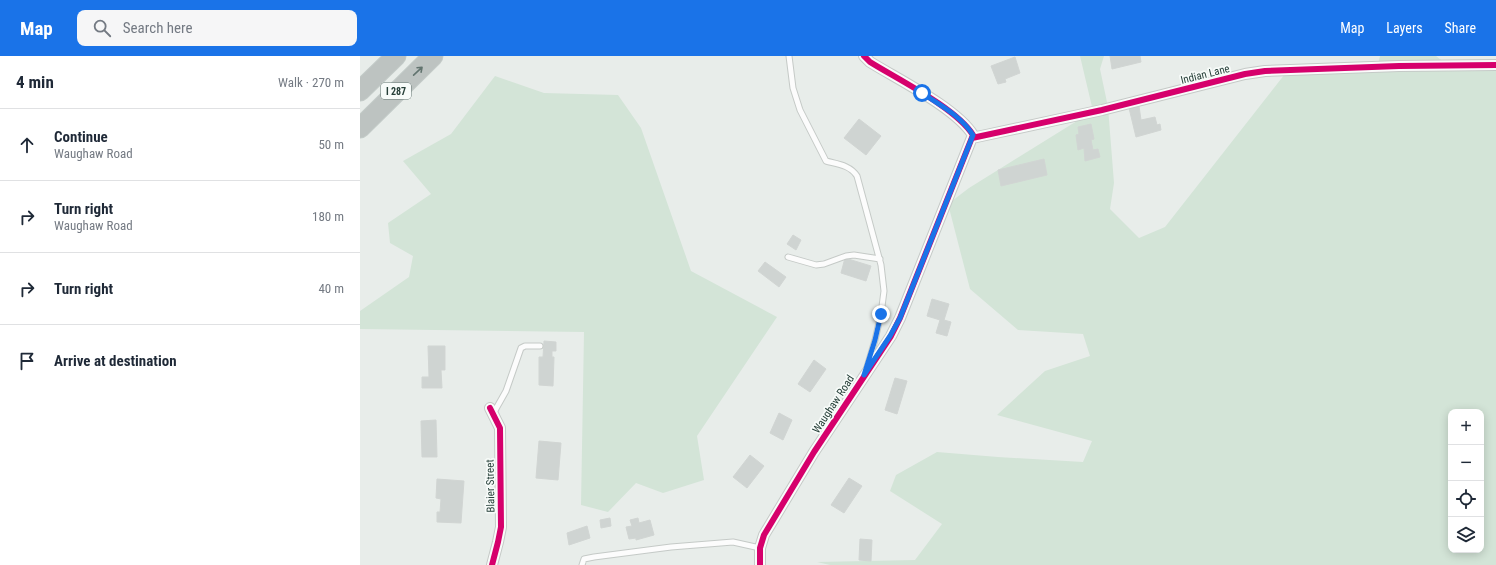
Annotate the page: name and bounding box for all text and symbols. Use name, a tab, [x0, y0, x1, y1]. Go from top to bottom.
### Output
search box	[77, 10, 357, 46]
text: Map	[20, 17, 53, 40]
icon: search	[91, 17, 113, 39]
text: Search here	[123, 19, 193, 37]
text: Map	[1340, 20, 1364, 36]
text: Layers	[1386, 20, 1423, 36]
text: Share	[1445, 20, 1476, 36]
street label: Indian Lane	[1179, 62, 1231, 87]
one-way arrow	[413, 66, 423, 75]
text: 4 min	[16, 72, 54, 92]
text: Walk · 270 m	[278, 75, 344, 90]
road number: I 287	[381, 83, 411, 99]
route start	[913, 84, 931, 102]
text: Continue	[54, 128, 108, 146]
icon: ahead	[16, 134, 38, 156]
text: 50 m	[318, 137, 344, 152]
text: Waughaw Road	[54, 146, 133, 161]
text: Turn right	[54, 200, 113, 218]
icon: right	[16, 206, 38, 228]
text: 180 m	[312, 209, 344, 224]
text: Waughaw Road	[54, 218, 133, 233]
icon: right	[16, 278, 38, 300]
text: Turn right	[54, 280, 113, 298]
text: 40 m	[318, 281, 344, 296]
route end	[872, 305, 890, 323]
icon: arrive	[16, 350, 38, 372]
text: Arrive at destination	[54, 352, 177, 370]
street label: Waughaw Road	[810, 373, 857, 436]
map controls	[1448, 409, 1484, 553]
button: +	[1448, 409, 1484, 445]
button: −	[1448, 445, 1484, 481]
street label: Blaier Street	[484, 459, 497, 513]
button: locate	[1448, 481, 1484, 517]
button: layers	[1448, 517, 1484, 553]

